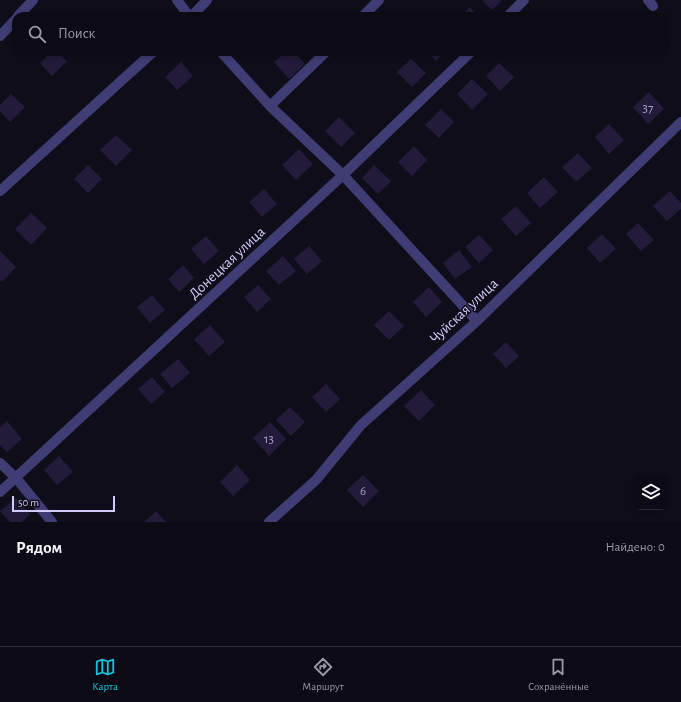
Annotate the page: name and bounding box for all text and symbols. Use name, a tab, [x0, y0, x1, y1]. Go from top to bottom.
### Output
search box	[12, 12, 669, 56]
icon: search	[26, 23, 48, 45]
text: Поиск	[58, 26, 96, 41]
house number: 37	[643, 102, 654, 115]
street label: Донецкая улица	[186, 224, 268, 302]
street label: Чуйская улица	[427, 276, 501, 346]
house number: 13	[264, 433, 274, 446]
map controls	[633, 474, 669, 510]
button: layers	[633, 474, 669, 510]
house number: 6	[360, 485, 366, 498]
scale bar	[12, 494, 115, 513]
text: 50 m	[18, 497, 39, 508]
text: Рядом	[16, 539, 62, 556]
text: Найдено: 0	[606, 541, 665, 554]
tab: Карта	[92, 656, 118, 693]
tab: Маршрут	[302, 656, 344, 693]
tab: Сохранённые	[528, 656, 589, 693]

